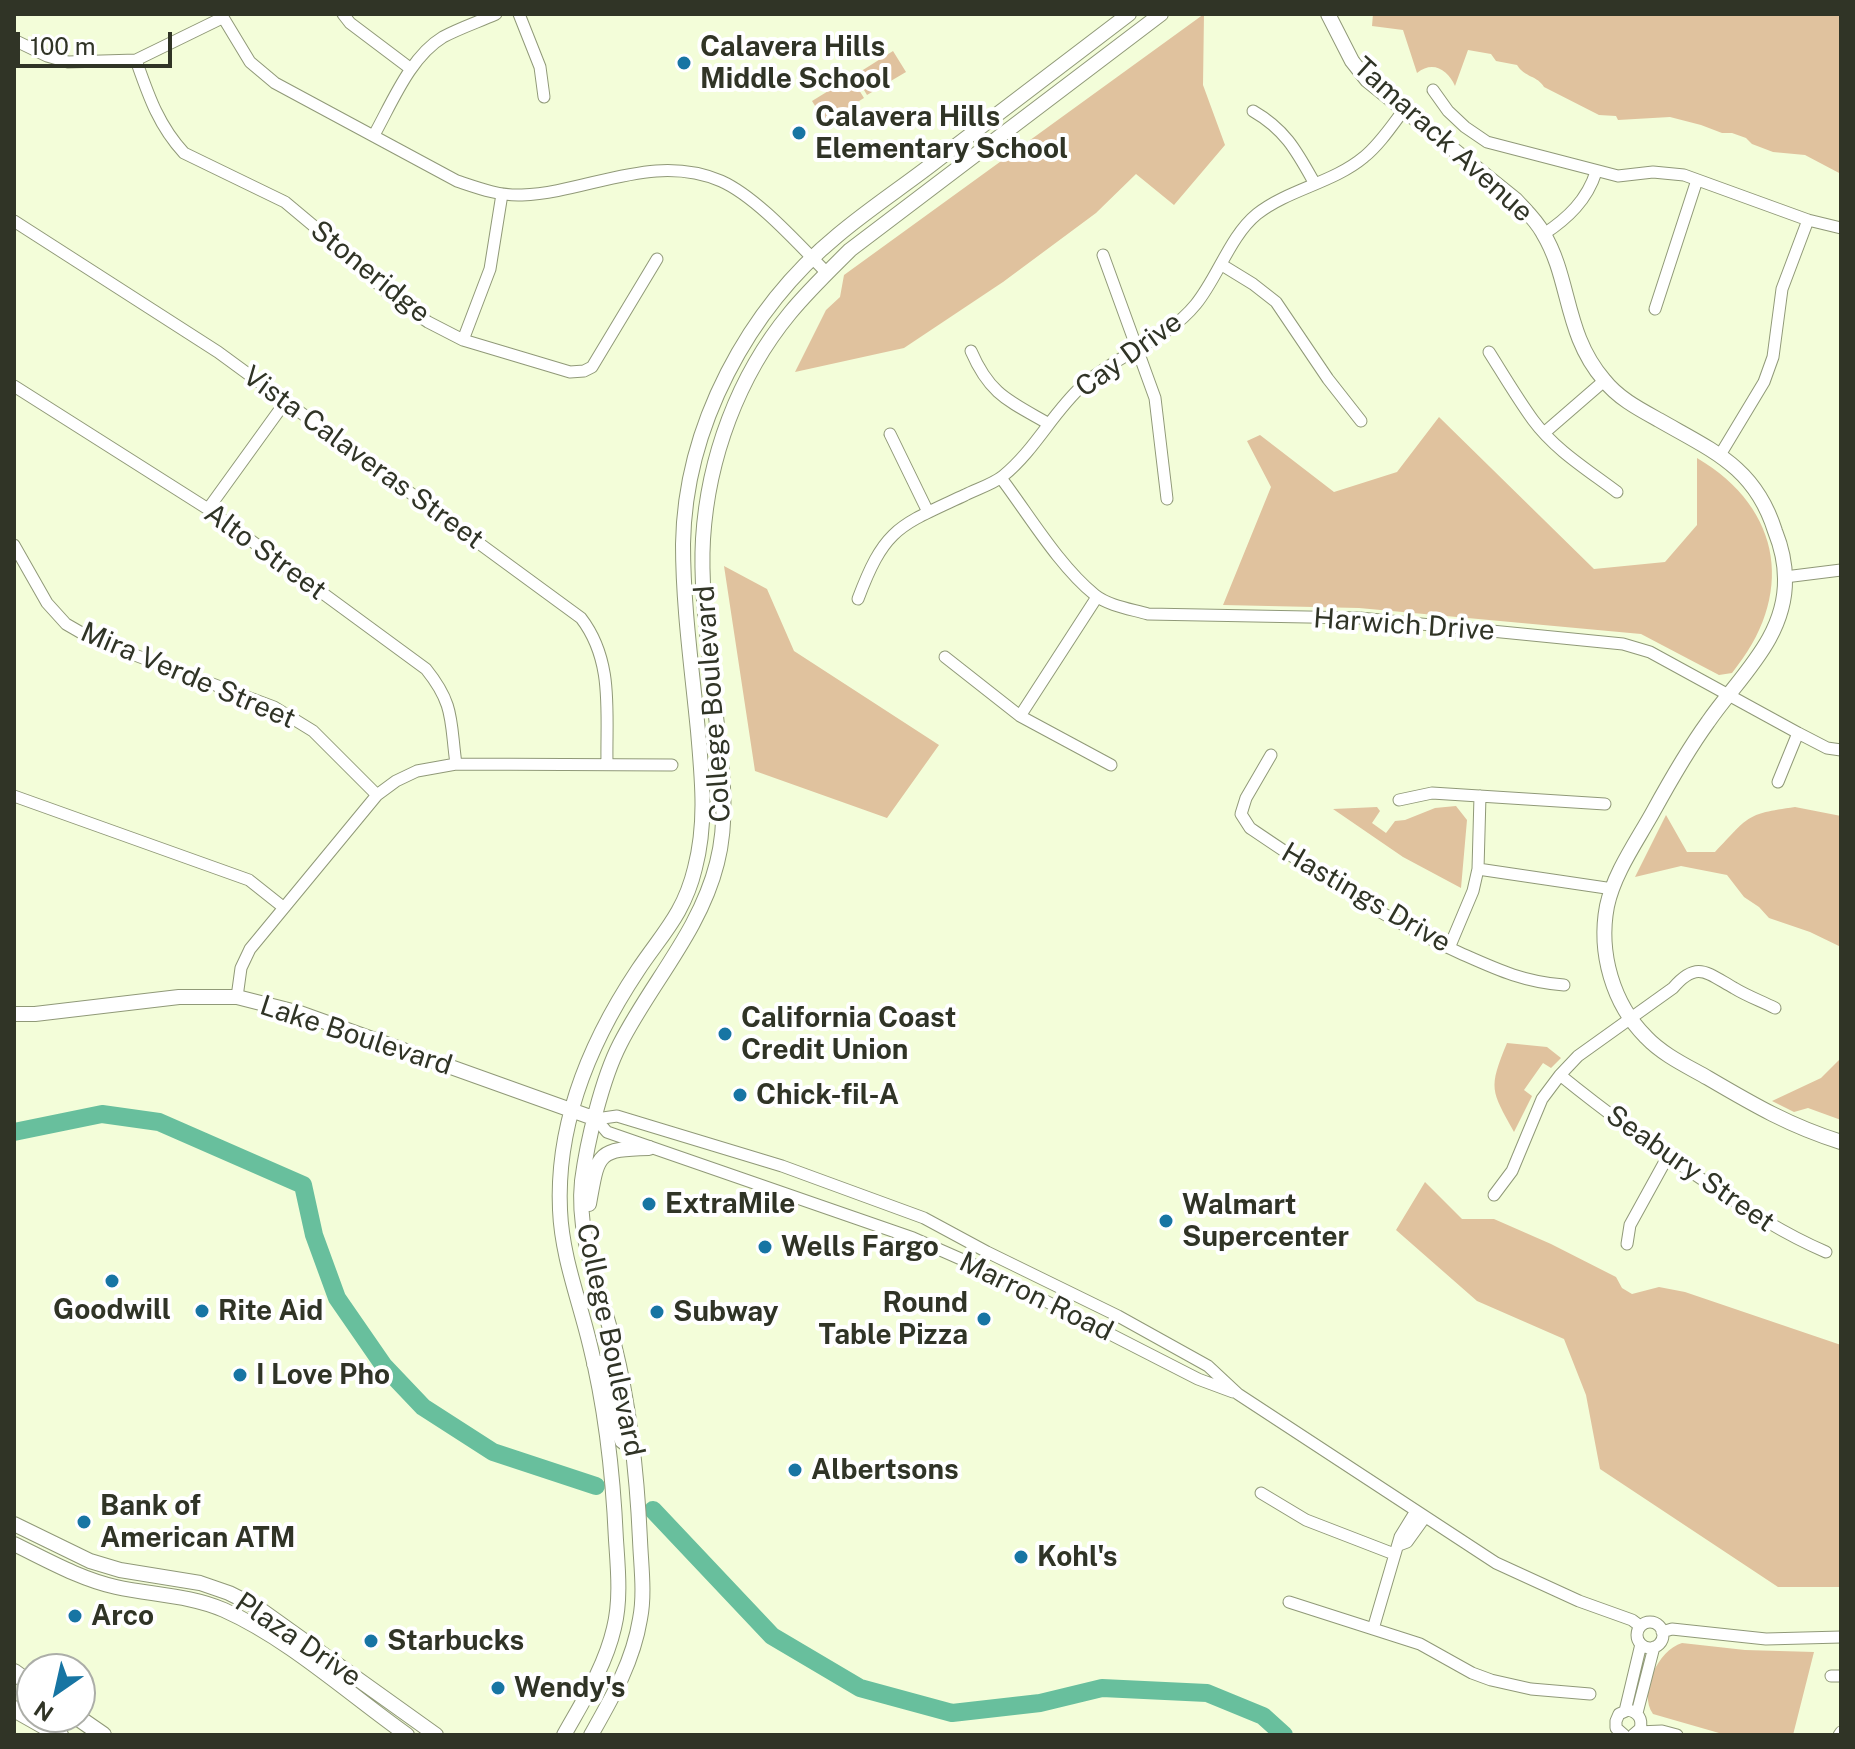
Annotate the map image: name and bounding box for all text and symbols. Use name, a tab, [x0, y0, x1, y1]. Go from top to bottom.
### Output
scale bar	[20, 16, 176, 66]
place label: Calavera Hills Middle School	[700, 30, 891, 96]
text: 100 m	[30, 32, 96, 60]
street label: Tamarack Avenue	[1346, 51, 1540, 229]
marker: Calavera Hills Middle School	[675, 54, 693, 72]
place label: Calavera Hills Elementary School	[815, 100, 1068, 166]
marker: Calavera Hills Elementary School	[790, 124, 808, 142]
street label: Stoneridge	[303, 214, 437, 330]
street label: Cay Drive	[1069, 305, 1189, 405]
street label: Vista Calaveras Street	[236, 360, 490, 556]
street label: Alto Street	[198, 497, 332, 607]
street label: College Boulevard	[688, 584, 738, 824]
street label: Harwich Drive	[1312, 602, 1496, 648]
street label: Mira Verde Street	[76, 616, 300, 736]
street label: Hastings Drive	[1275, 836, 1457, 960]
street label: Lake Boulevard	[256, 989, 456, 1083]
place label: California Coast Credit Union	[741, 1001, 956, 1067]
marker: California Coast Credit Union	[716, 1025, 734, 1043]
place label: Chick-fil-A	[756, 1078, 899, 1112]
marker: Chick-fil-A	[731, 1086, 749, 1104]
street label: Seabury Street	[1599, 1098, 1781, 1240]
place label: ExtraMile	[665, 1187, 795, 1221]
place label: Walmart Supercenter	[1182, 1188, 1349, 1254]
marker: ExtraMile	[640, 1195, 658, 1213]
marker: Walmart Supercenter	[1157, 1212, 1175, 1230]
street label: College Boulevard	[569, 1220, 651, 1460]
place label: Wells Fargo	[781, 1230, 939, 1264]
marker: Wells Fargo	[756, 1238, 774, 1256]
street label: Marron Road	[954, 1245, 1118, 1349]
marker: Goodwill	[103, 1272, 121, 1290]
place label: Round Table Pizza	[819, 1286, 968, 1352]
place label: Goodwill	[53, 1293, 171, 1327]
place label: Rite Aid	[218, 1294, 323, 1328]
place label: Subway	[673, 1295, 778, 1329]
marker: Rite Aid	[193, 1302, 211, 1320]
marker: Subway	[648, 1303, 666, 1321]
marker: Round Table Pizza	[975, 1310, 993, 1328]
place label: I Love Pho	[256, 1358, 390, 1392]
marker: I Love Pho	[231, 1366, 249, 1384]
place label: Albertsons	[811, 1453, 959, 1487]
marker: Albertsons	[786, 1461, 804, 1479]
place label: Bank of American ATM	[100, 1489, 295, 1555]
marker: Bank of American ATM	[75, 1513, 93, 1531]
place label: Kohl's	[1037, 1540, 1118, 1574]
marker: Kohl's	[1012, 1548, 1030, 1566]
street label: Plaza Drive	[229, 1586, 367, 1694]
place label: Arco	[91, 1599, 154, 1633]
marker: Arco	[66, 1607, 84, 1625]
place label: Starbucks	[387, 1624, 524, 1658]
marker: Starbucks	[362, 1632, 380, 1650]
north arrow	[16, 1653, 96, 1733]
place label: Wendy's	[514, 1671, 625, 1705]
marker: Wendy's	[489, 1679, 507, 1697]
text: N	[29, 1696, 58, 1727]

